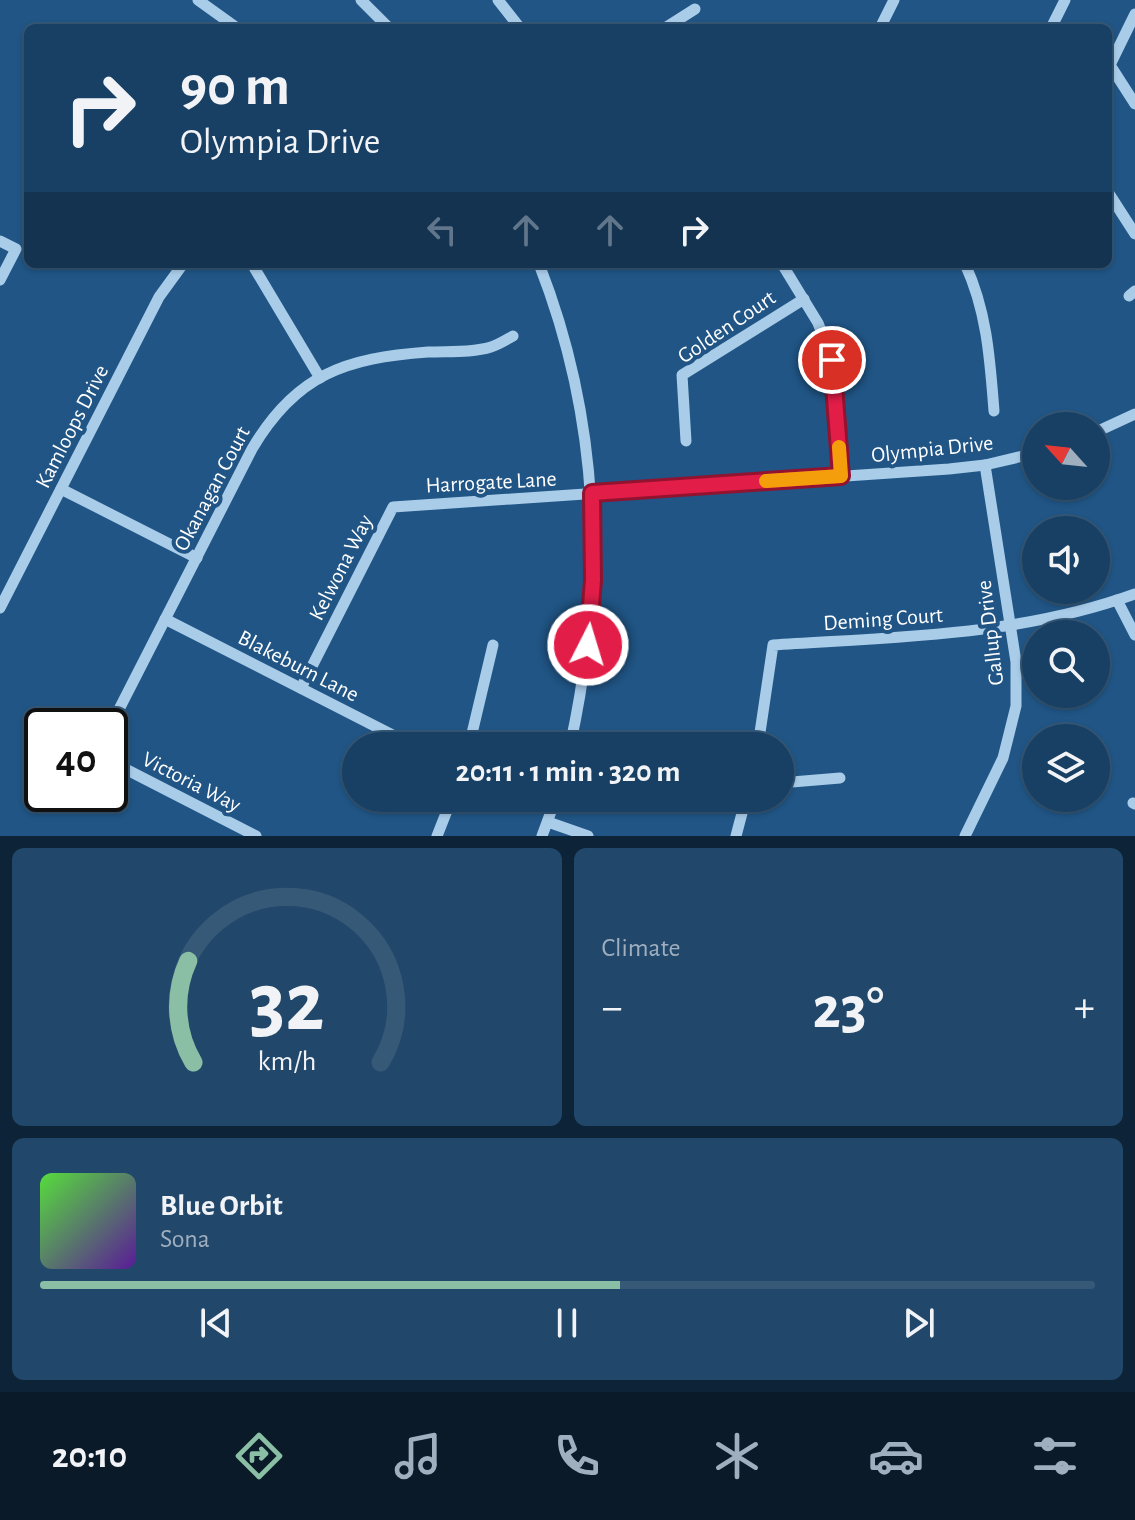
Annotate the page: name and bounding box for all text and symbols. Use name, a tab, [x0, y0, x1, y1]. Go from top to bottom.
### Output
icon: right	[48, 56, 152, 160]
text: 90 m	[180, 59, 290, 115]
text: Olympia Drive	[180, 124, 380, 160]
icon: left	[420, 208, 464, 252]
icon: ahead	[504, 208, 548, 252]
icon: ahead	[588, 208, 632, 252]
icon: right	[672, 208, 716, 252]
street label: Golden Court	[674, 286, 779, 367]
pin	[798, 326, 866, 394]
icon: arrive	[810, 338, 854, 382]
street label: Kamloops Drive	[31, 361, 112, 492]
north arrow	[1022, 412, 1110, 500]
map controls	[1022, 412, 1110, 812]
street label: Okanagan Court	[170, 423, 254, 554]
street label: Olympia Drive	[870, 432, 994, 466]
street label: Harrogate Lane	[425, 468, 557, 496]
street label: Kelwona Way	[305, 511, 377, 624]
button: sound	[1022, 516, 1110, 604]
street label: Gallup Drive	[973, 579, 1007, 687]
position arrow	[546, 603, 630, 687]
street label: Deming Court	[822, 604, 944, 634]
button: search	[1022, 620, 1110, 708]
street label: Blakeburn Lane	[235, 626, 362, 706]
speed limit sign: 40	[24, 708, 128, 812]
button: layers	[1022, 724, 1110, 812]
street label: Victoria Way	[139, 748, 245, 816]
text: 20:11 · 1 min · 320 m	[456, 757, 680, 787]
text: Climate	[602, 935, 680, 961]
text: 32	[249, 962, 324, 1046]
text: 23°	[812, 979, 884, 1039]
text: −	[602, 986, 623, 1030]
text: +	[1074, 986, 1095, 1030]
text: km/h	[257, 1047, 316, 1076]
text: Blue Orbit	[160, 1191, 283, 1221]
text: Sona	[160, 1226, 210, 1252]
icon: previous	[194, 1301, 238, 1345]
icon: pause	[545, 1301, 589, 1345]
icon: next	[897, 1301, 941, 1345]
icon: directions	[231, 1428, 287, 1484]
icon: music	[390, 1428, 446, 1484]
icon: phone	[549, 1428, 605, 1484]
icon: climate	[709, 1428, 765, 1484]
icon: car	[868, 1428, 924, 1484]
icon: filters	[1027, 1428, 1083, 1484]
text: 20:10	[52, 1438, 127, 1474]

